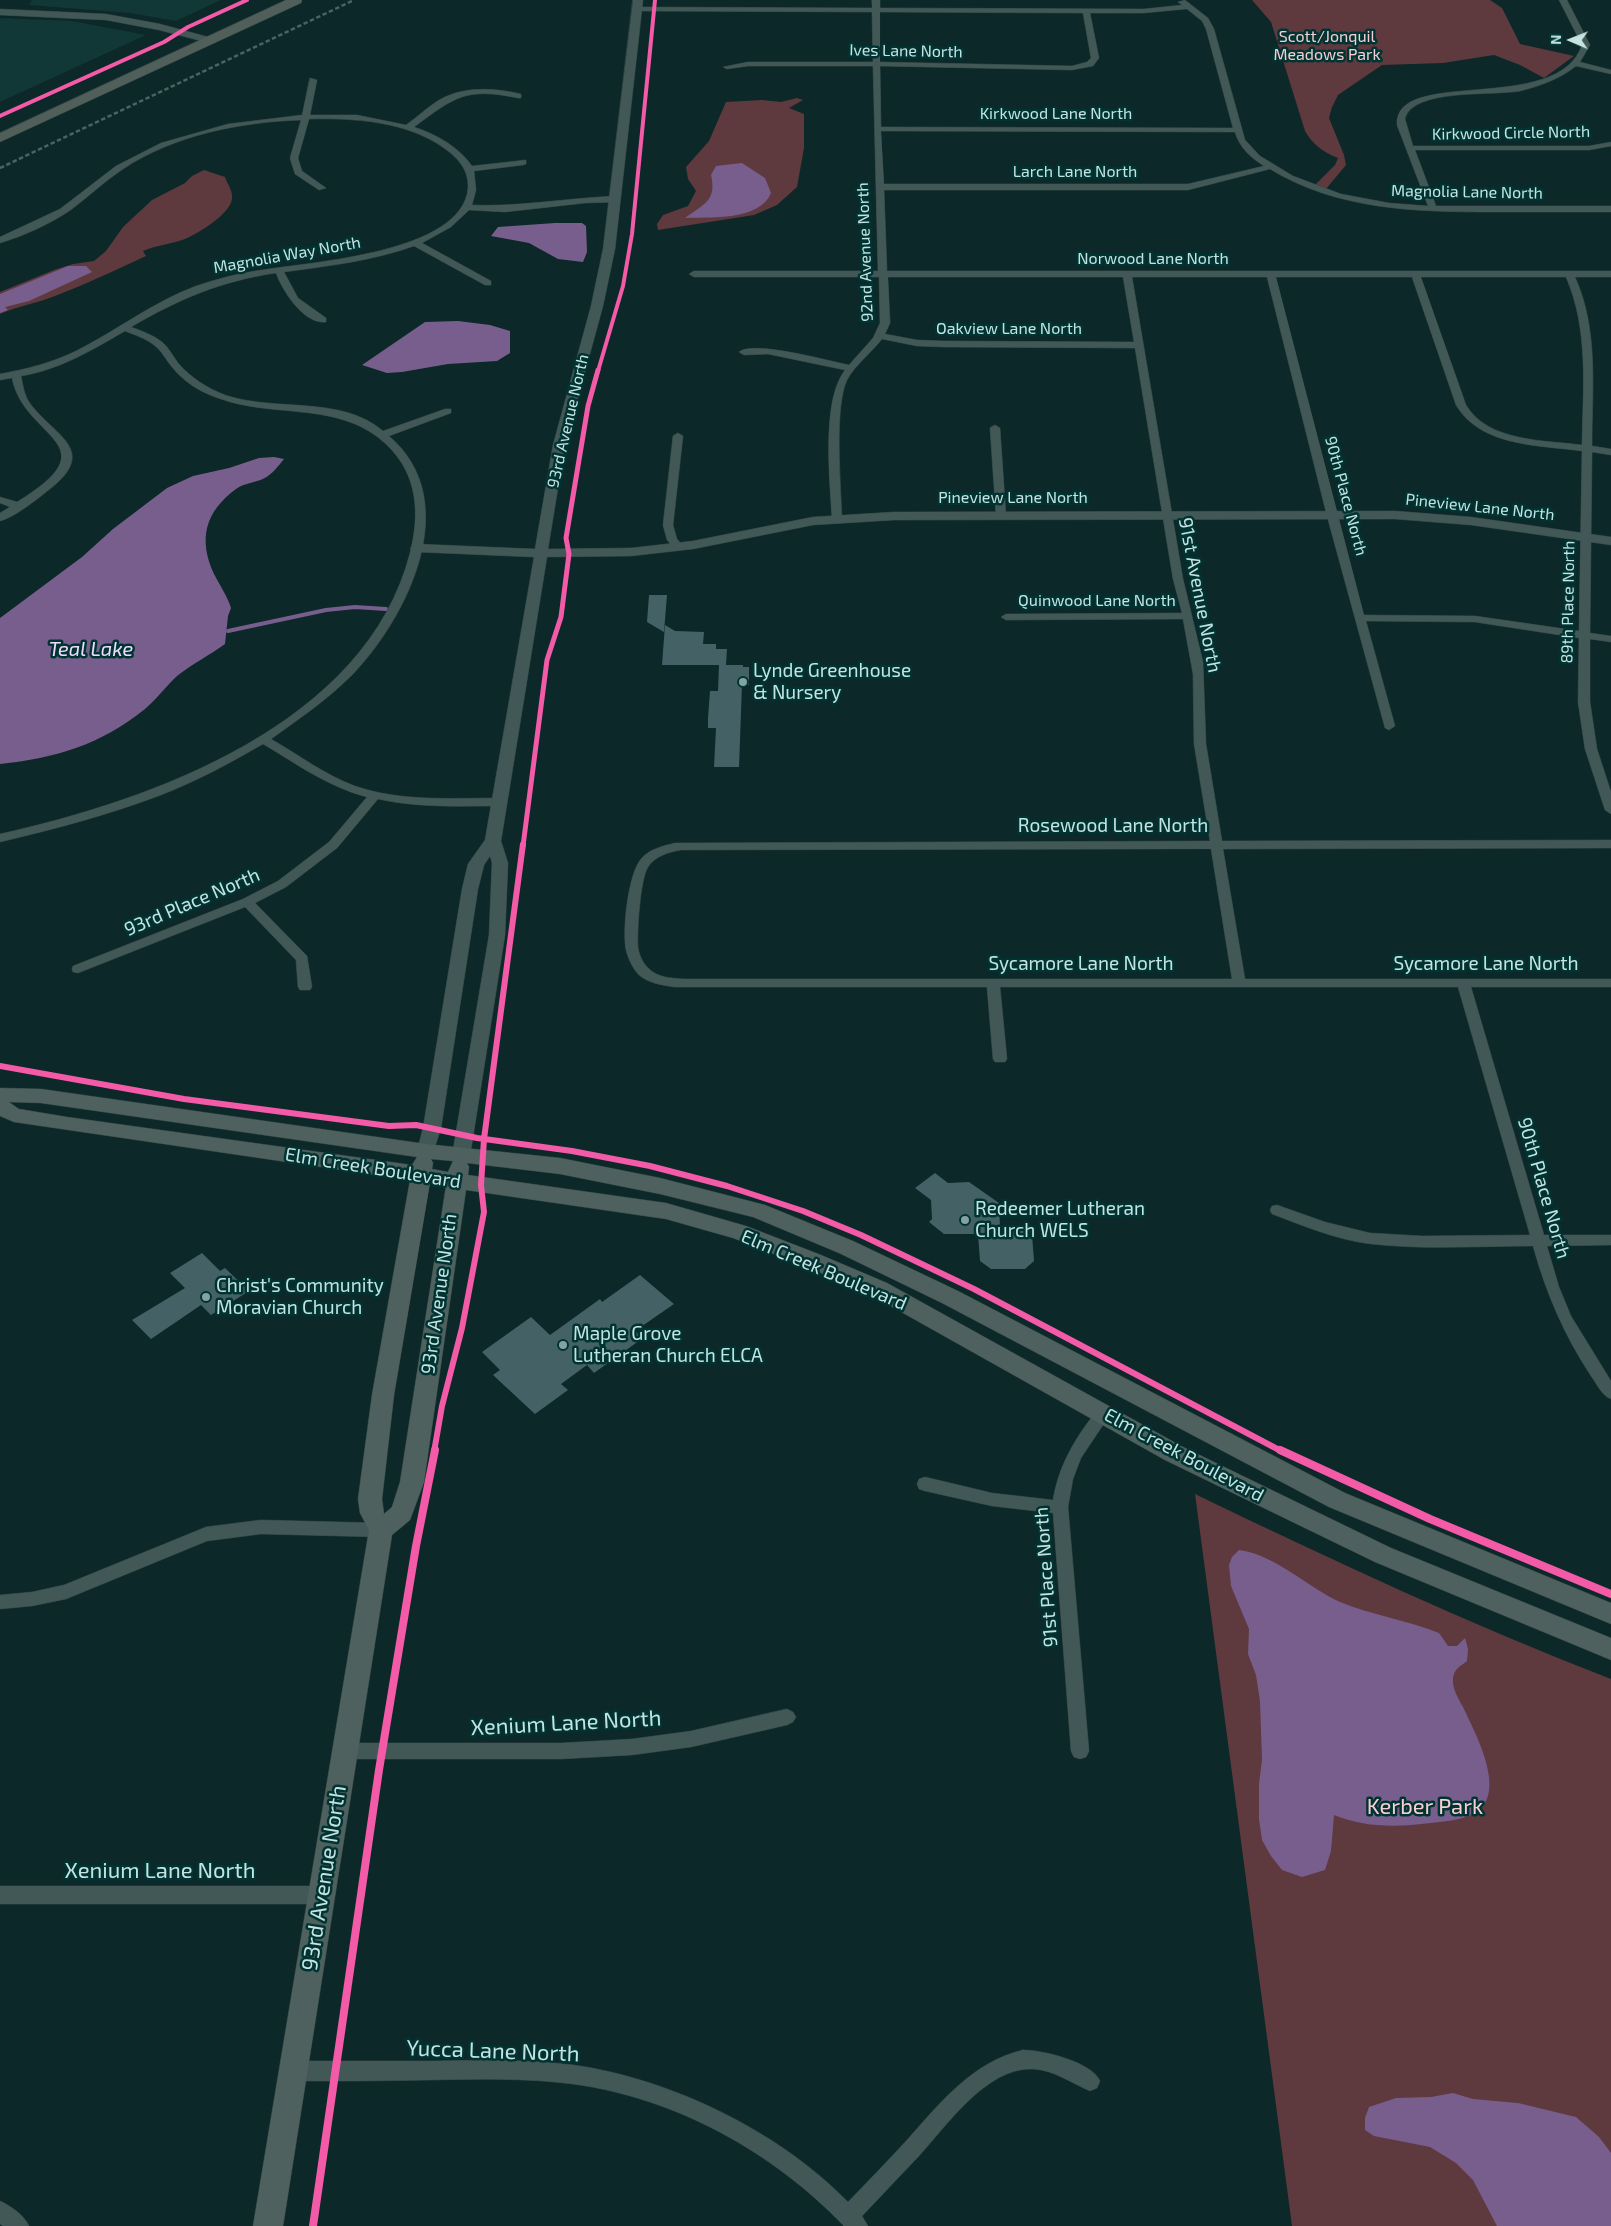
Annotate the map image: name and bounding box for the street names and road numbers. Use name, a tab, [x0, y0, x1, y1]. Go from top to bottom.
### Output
street label: Ives Lane North	[849, 40, 963, 62]
street label: Kirkwood Lane North	[980, 104, 1132, 124]
street label: Kirkwood Circle North	[1432, 122, 1590, 144]
street label: Larch Lane North	[1013, 162, 1137, 182]
street label: Magnolia Lane North	[1391, 181, 1543, 203]
street label: 92nd Avenue North	[853, 182, 877, 322]
street label: Magnolia Way North	[212, 233, 362, 277]
street label: Norwood Lane North	[1077, 249, 1229, 269]
street label: Oakview Lane North	[936, 319, 1082, 339]
street label: 93rd Avenue North	[543, 352, 593, 490]
street label: 90th Place North	[1321, 434, 1371, 558]
street label: Pineview Lane North	[938, 488, 1088, 508]
street label: Pineview Lane North	[1405, 490, 1555, 524]
street label: 91st Avenue North	[1174, 515, 1226, 675]
street label: 89th Place North	[1557, 540, 1579, 664]
street label: Quinwood Lane North	[1018, 591, 1176, 611]
street label: Rosewood Lane North	[1018, 815, 1208, 837]
street label: 93rd Place North	[121, 863, 263, 941]
street label: Sycamore Lane North	[988, 953, 1174, 975]
street label: Sycamore Lane North	[1393, 953, 1579, 975]
street label: 90th Place North	[1513, 1115, 1575, 1261]
street label: Elm Creek Boulevard	[284, 1143, 462, 1193]
street label: 93rd Avenue North	[416, 1212, 462, 1376]
street label: Elm Creek Boulevard	[738, 1225, 910, 1315]
street label: Elm Creek Boulevard	[1100, 1403, 1268, 1507]
street label: 91st Place North	[1030, 1506, 1062, 1648]
street label: Xenium Lane North	[470, 1705, 662, 1741]
street label: 93rd Avenue North	[296, 1783, 352, 1973]
street label: Xenium Lane North	[65, 1858, 255, 1884]
street label: Yucca Lane North	[406, 2035, 580, 2067]

